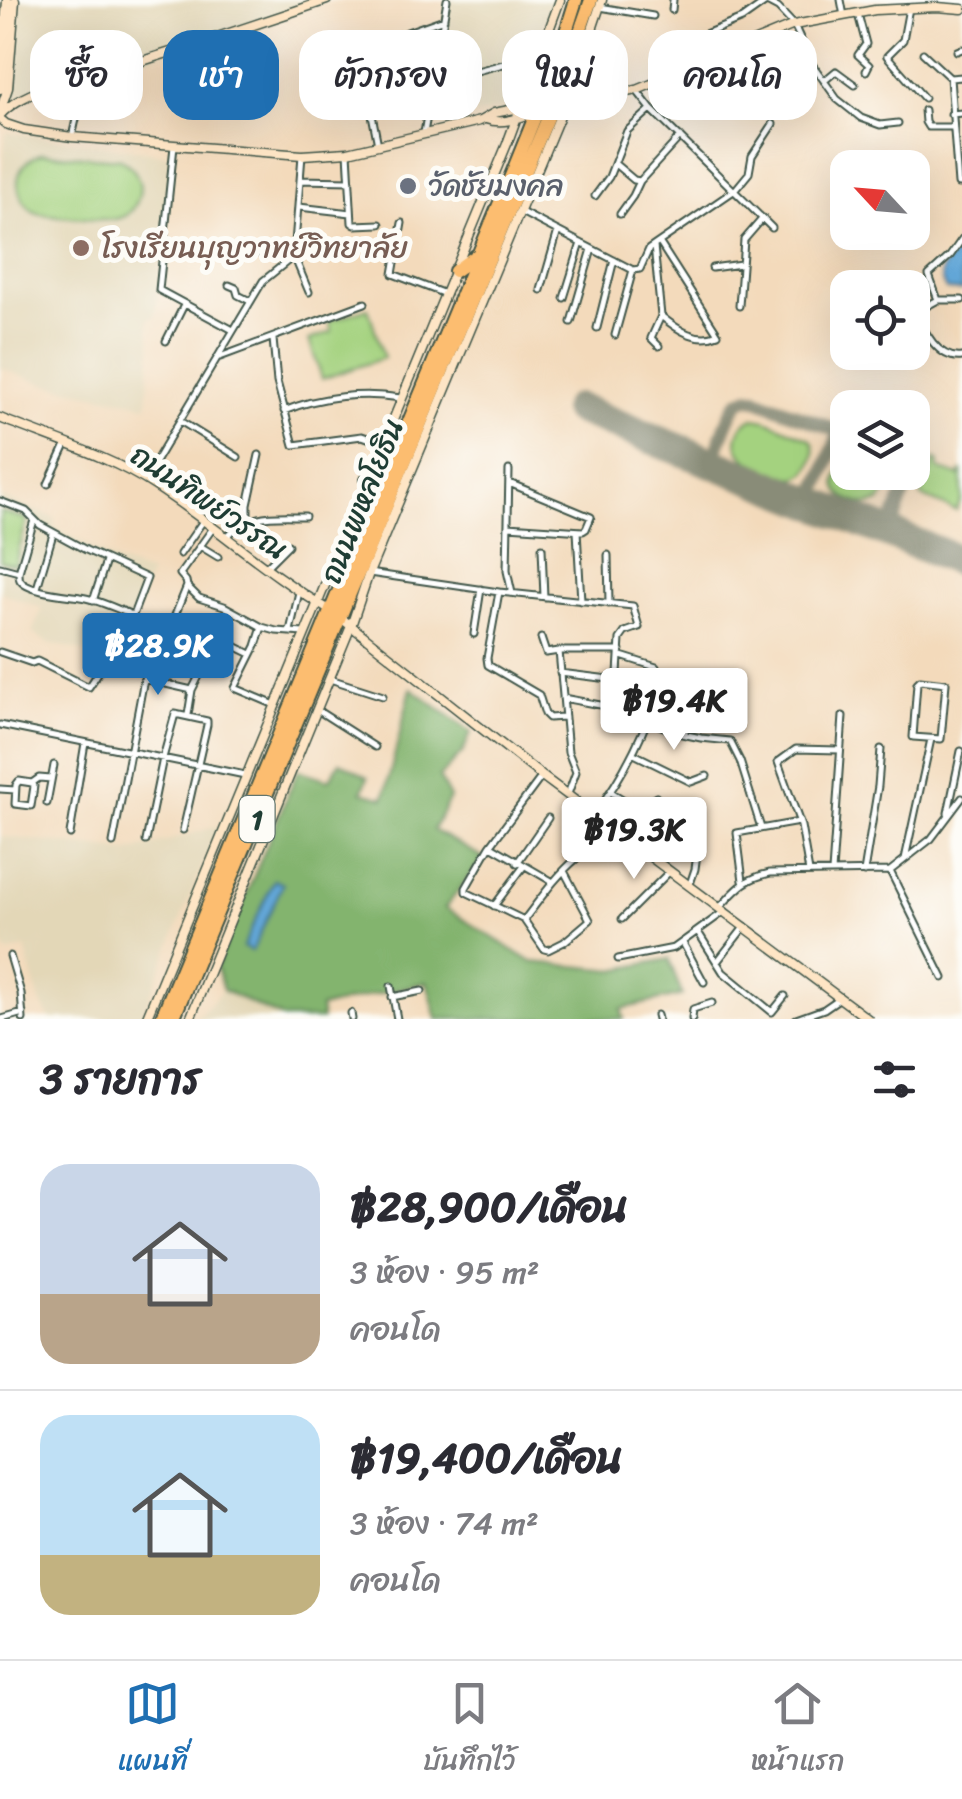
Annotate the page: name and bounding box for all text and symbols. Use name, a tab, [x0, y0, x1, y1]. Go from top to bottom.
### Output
chip: ซื้อ	[30, 30, 143, 120]
chip: เช่า	[163, 30, 279, 120]
chip: ตัวกรอง	[299, 30, 482, 120]
chip: ใหม่	[502, 30, 628, 120]
chip: คอนโด	[648, 30, 817, 120]
north arrow	[830, 150, 930, 250]
map controls	[830, 150, 930, 490]
place label: วัดชัยมงคล	[428, 159, 564, 213]
marker: วัดชัยมงคล	[397, 175, 419, 197]
place label: โรงเรียนบุญวาทย์วิทยาลัย	[101, 221, 409, 275]
marker: โรงเรียนบุญวาทย์วิทยาลัย	[70, 237, 92, 259]
button: locate	[830, 270, 930, 370]
button: layers	[830, 390, 930, 490]
street label: ถนนพหลโยธิน	[304, 410, 420, 592]
street label: ถนนทิพย์วรรณ	[119, 429, 299, 575]
pin: ฿28.9K	[77, 613, 239, 698]
text: ฿28.9K	[104, 617, 212, 674]
pin: ฿19.4K	[593, 668, 755, 753]
text: ฿19.4K	[622, 672, 726, 729]
road number: 1	[240, 796, 274, 842]
pin: ฿19.3K	[553, 797, 715, 882]
text: ฿19.3K	[584, 801, 684, 858]
text: 3 รายการ	[40, 1042, 201, 1116]
icon: filters	[867, 1052, 922, 1107]
text: ฿28,900/เดือน	[350, 1170, 628, 1244]
icon: home	[120, 1204, 240, 1324]
text: 3 ห้อง · 95 m²	[350, 1244, 539, 1301]
text: คอนโด	[350, 1301, 440, 1358]
text: ฿19,400/เดือน	[350, 1421, 623, 1495]
icon: home	[120, 1455, 240, 1575]
text: 3 ห้อง · 74 m²	[350, 1495, 538, 1552]
text: คอนโด	[350, 1552, 440, 1609]
tab: แผนที่	[118, 1676, 188, 1785]
tab: บันทึกไว้	[423, 1676, 516, 1785]
tab: หน้าแรก	[751, 1676, 844, 1785]

